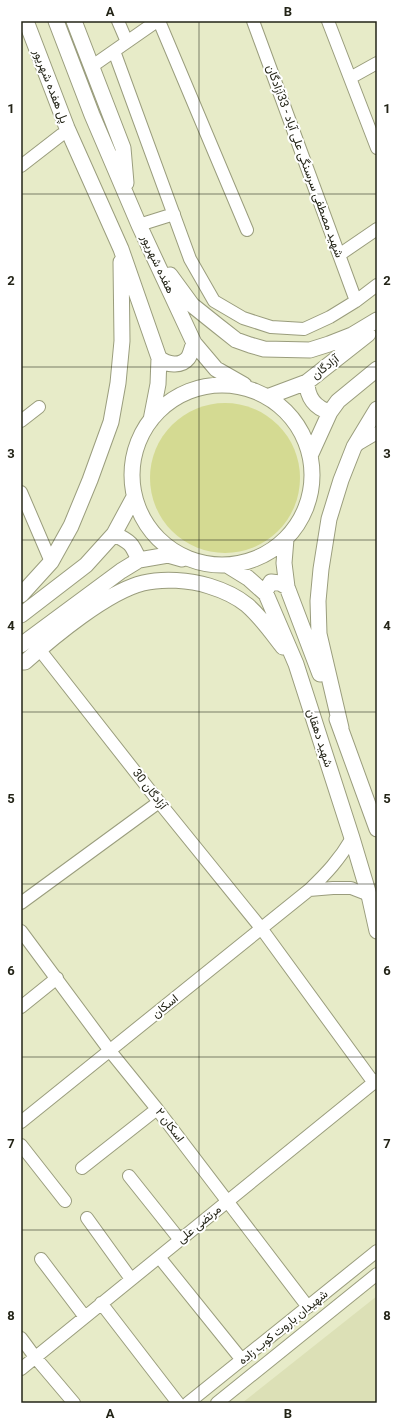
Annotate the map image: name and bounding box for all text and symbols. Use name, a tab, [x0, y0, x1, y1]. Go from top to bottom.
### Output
text: A	[106, 4, 115, 19]
text: B	[284, 4, 292, 19]
street label: پل هفده شهریور	[29, 46, 72, 125]
street label: شهید مصطفی سرسنگی علی آباد - 33آزادگان	[263, 63, 346, 260]
text: 1	[7, 101, 15, 116]
text: 1	[383, 101, 391, 116]
street label: هفده شهریور	[137, 232, 178, 296]
text: 2	[7, 273, 15, 288]
text: 2	[383, 273, 391, 288]
street label: آزادگان	[308, 351, 343, 383]
text: 3	[7, 446, 15, 461]
text: 3	[383, 446, 391, 461]
text: 4	[7, 618, 15, 633]
text: 4	[383, 618, 391, 633]
street label: شهید دهقان	[303, 707, 336, 769]
street label: آزادگان 30	[129, 766, 171, 814]
text: 5	[7, 791, 15, 806]
text: 5	[383, 791, 391, 806]
text: 6	[7, 963, 15, 978]
text: 6	[383, 963, 391, 978]
street label: اسکان	[149, 991, 181, 1021]
street label: اسکان ۲	[153, 1105, 187, 1145]
text: 7	[7, 1136, 15, 1151]
text: 7	[383, 1136, 391, 1151]
street label: مرتضی علی	[174, 1202, 225, 1247]
street label: شهیدان باروت کوب زاده	[235, 1287, 331, 1368]
text: 8	[7, 1308, 15, 1323]
text: 8	[383, 1308, 391, 1323]
text: A	[106, 1406, 115, 1421]
text: B	[284, 1406, 292, 1421]

